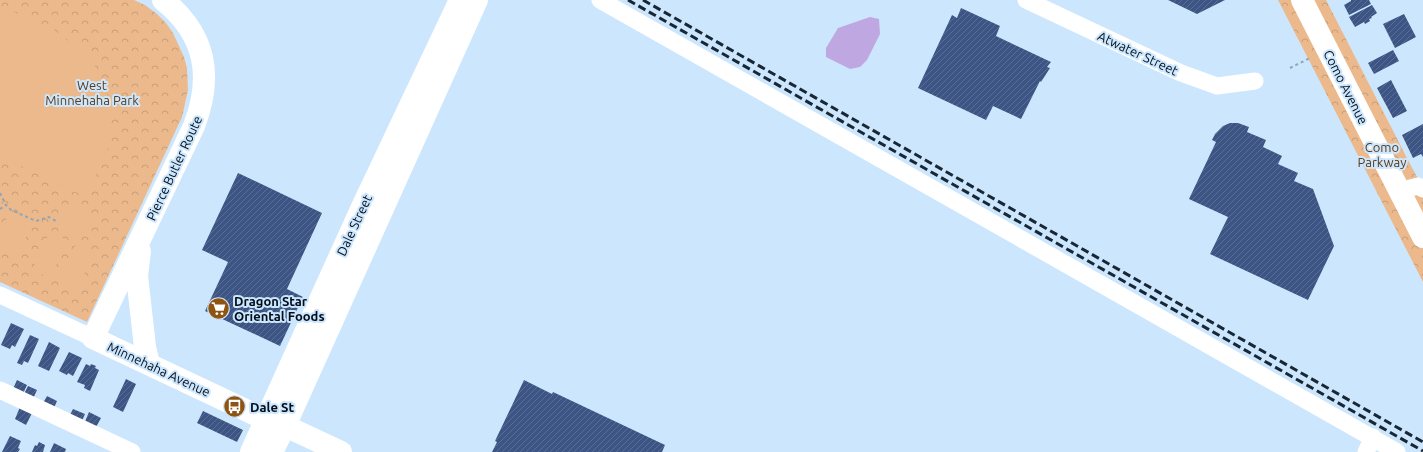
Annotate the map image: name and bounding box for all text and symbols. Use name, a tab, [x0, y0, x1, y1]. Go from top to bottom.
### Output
street label: Atwater Street	[1096, 28, 1180, 78]
street label: Como Avenue	[1321, 48, 1371, 126]
park label: West Minnehaha Park	[45, 78, 139, 107]
street label: Pierce Butler Route	[144, 113, 204, 223]
park label: Como Parkway	[1358, 140, 1406, 169]
street label: Dale Street	[334, 192, 374, 258]
place label: Dragon Star Oriental Foods	[234, 294, 325, 323]
supermarket icon: Dragon Star Oriental Foods	[206, 295, 232, 321]
street label: Minnehaha Avenue	[106, 339, 212, 399]
bus stop icon: Dale St	[222, 394, 248, 420]
place label: Dale St	[250, 400, 294, 414]

